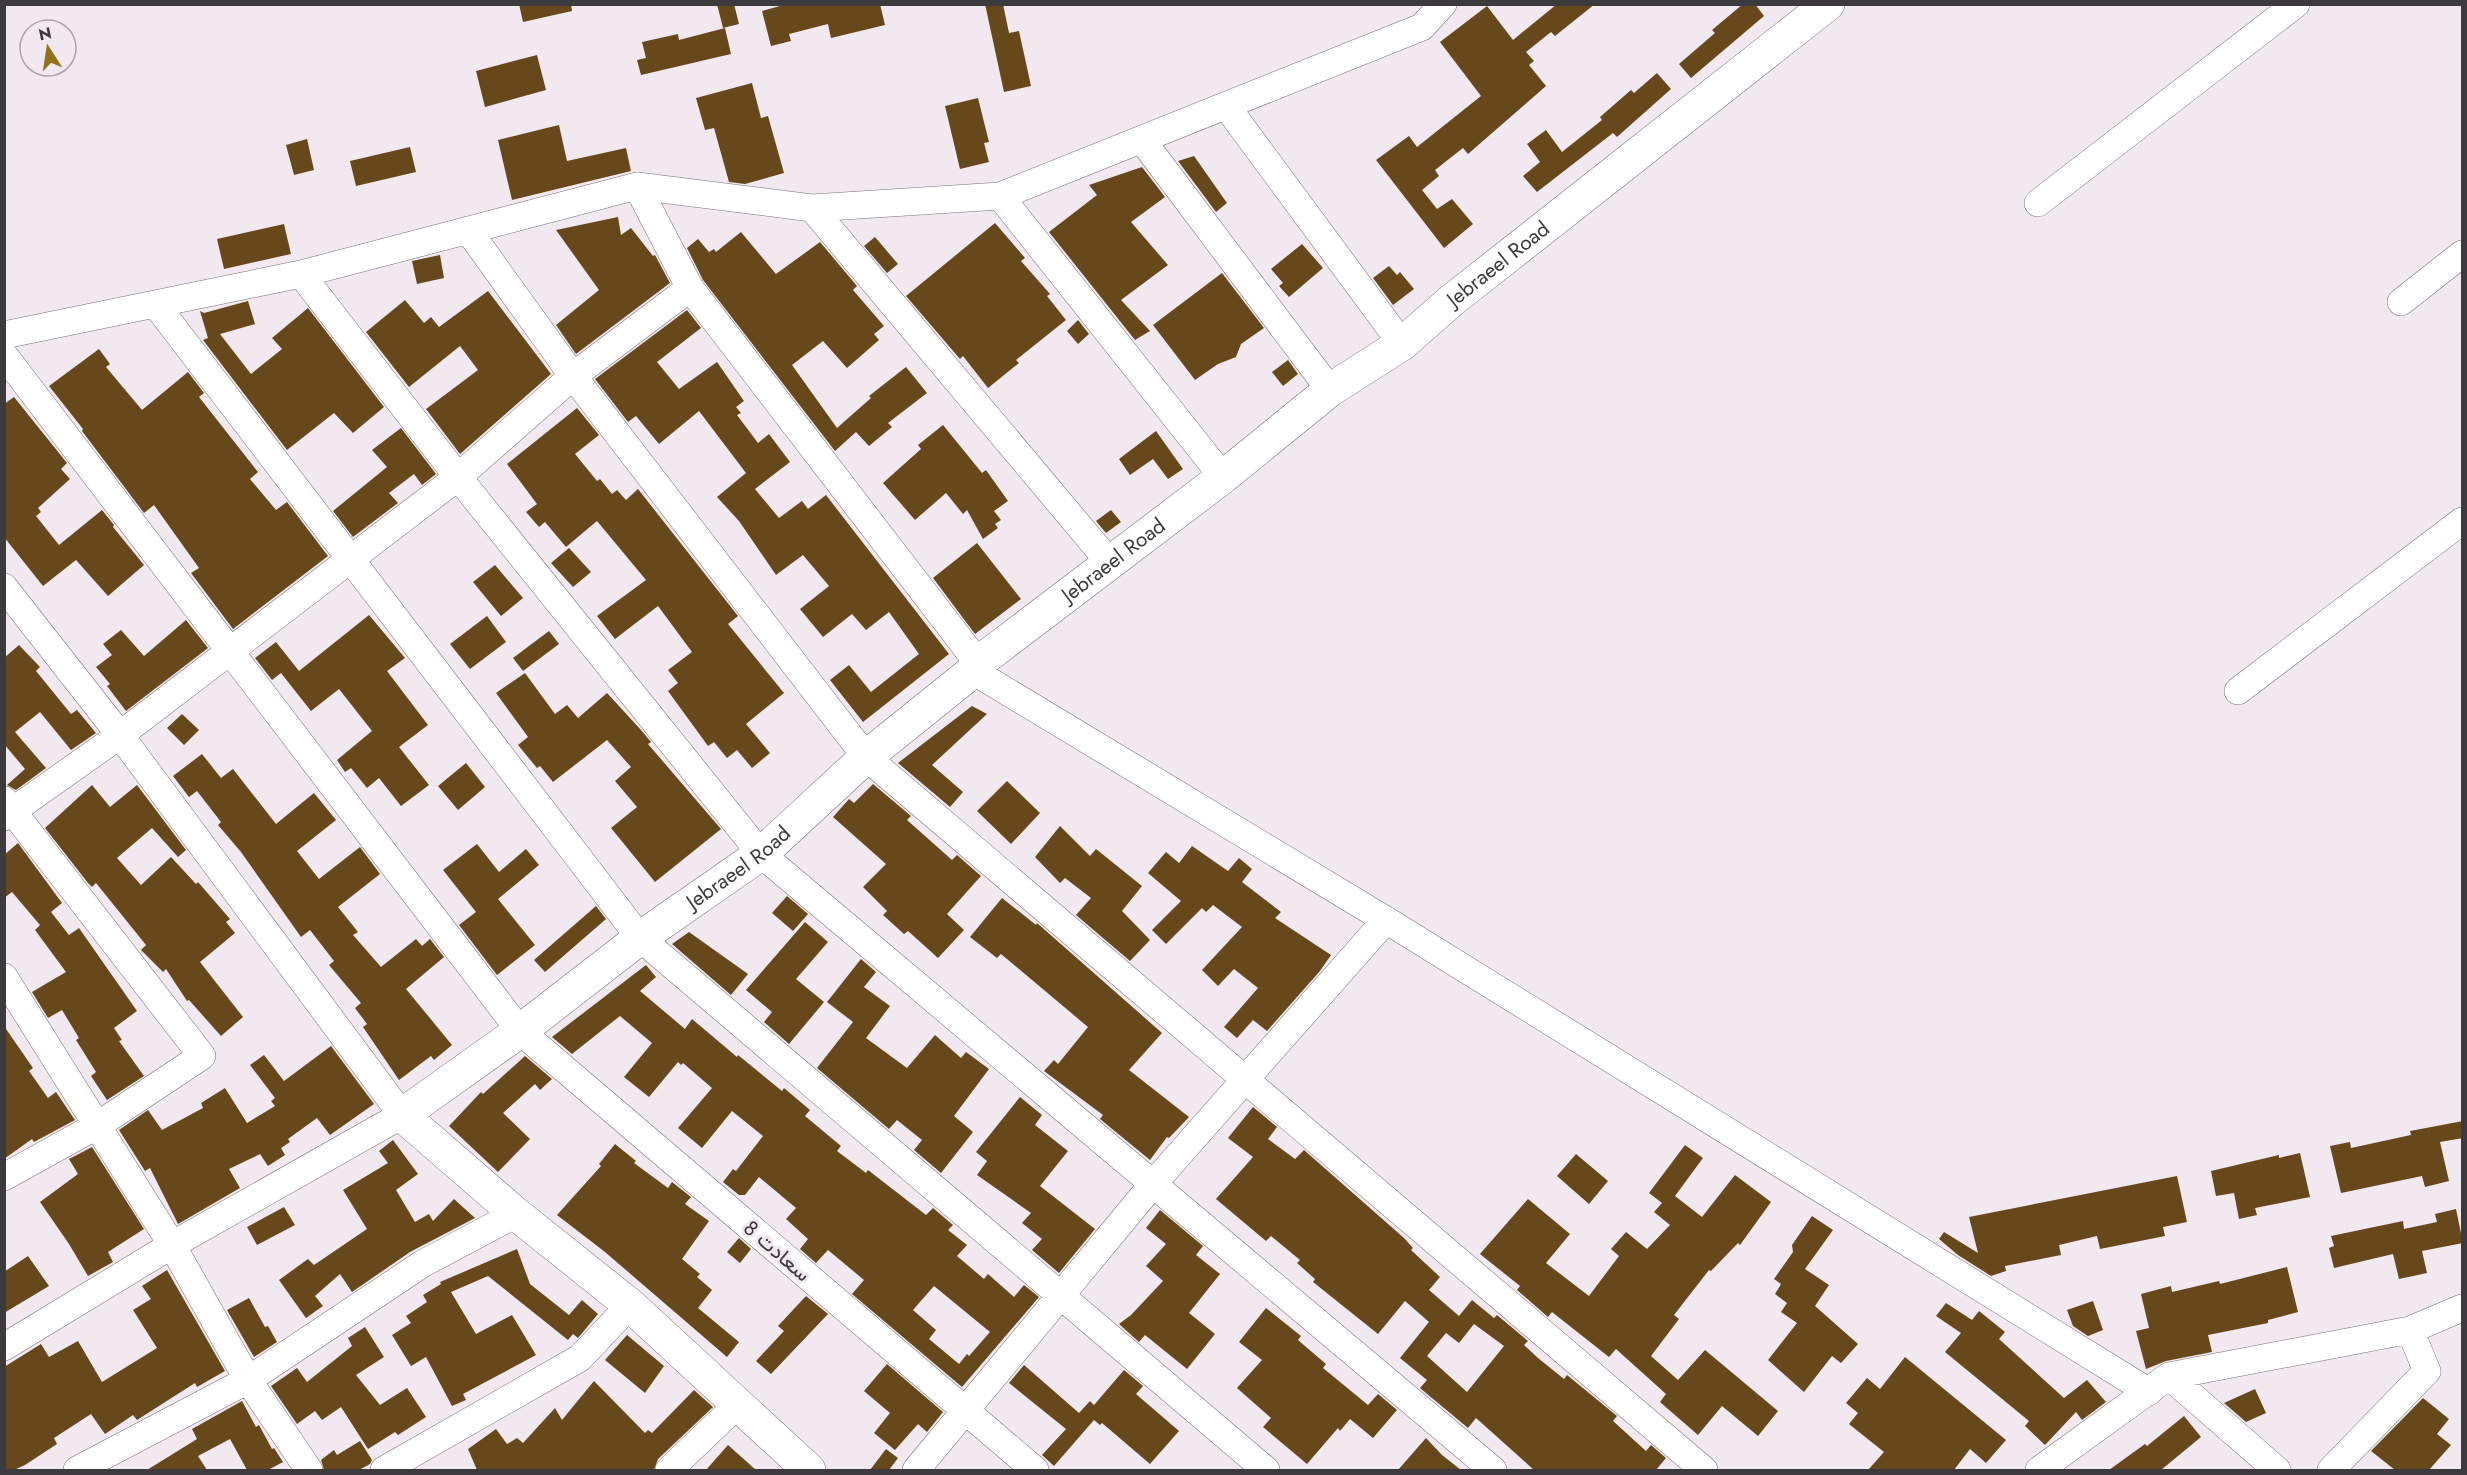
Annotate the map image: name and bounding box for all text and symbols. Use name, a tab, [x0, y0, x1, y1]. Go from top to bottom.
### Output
north arrow	[18, 18, 78, 78]
text: N	[36, 21, 54, 46]
street label: Jebraeel Road	[1438, 214, 1556, 316]
street label: Jebraeel Road	[1053, 511, 1172, 611]
street label: Jebraeel Road	[678, 819, 797, 918]
street label: سعادت 8	[737, 1213, 817, 1289]

